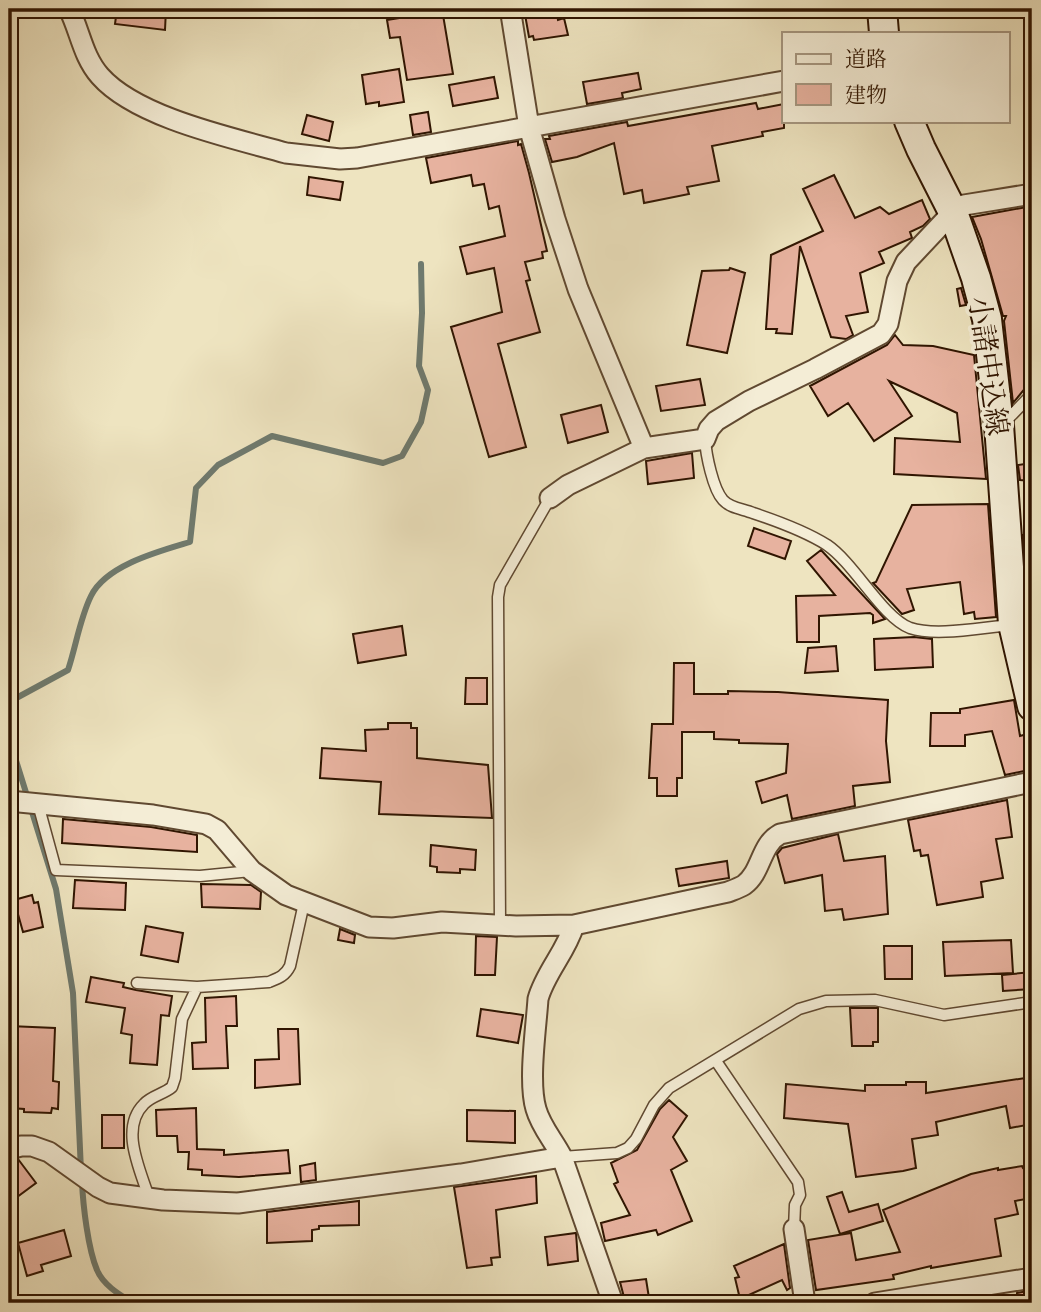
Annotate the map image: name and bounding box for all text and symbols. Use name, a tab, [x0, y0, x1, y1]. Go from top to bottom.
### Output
legend	[782, 32, 1010, 122]
text: 道路	[845, 46, 887, 76]
text: 建物	[845, 82, 887, 112]
street label: 小諸中込線	[956, 294, 1016, 439]

